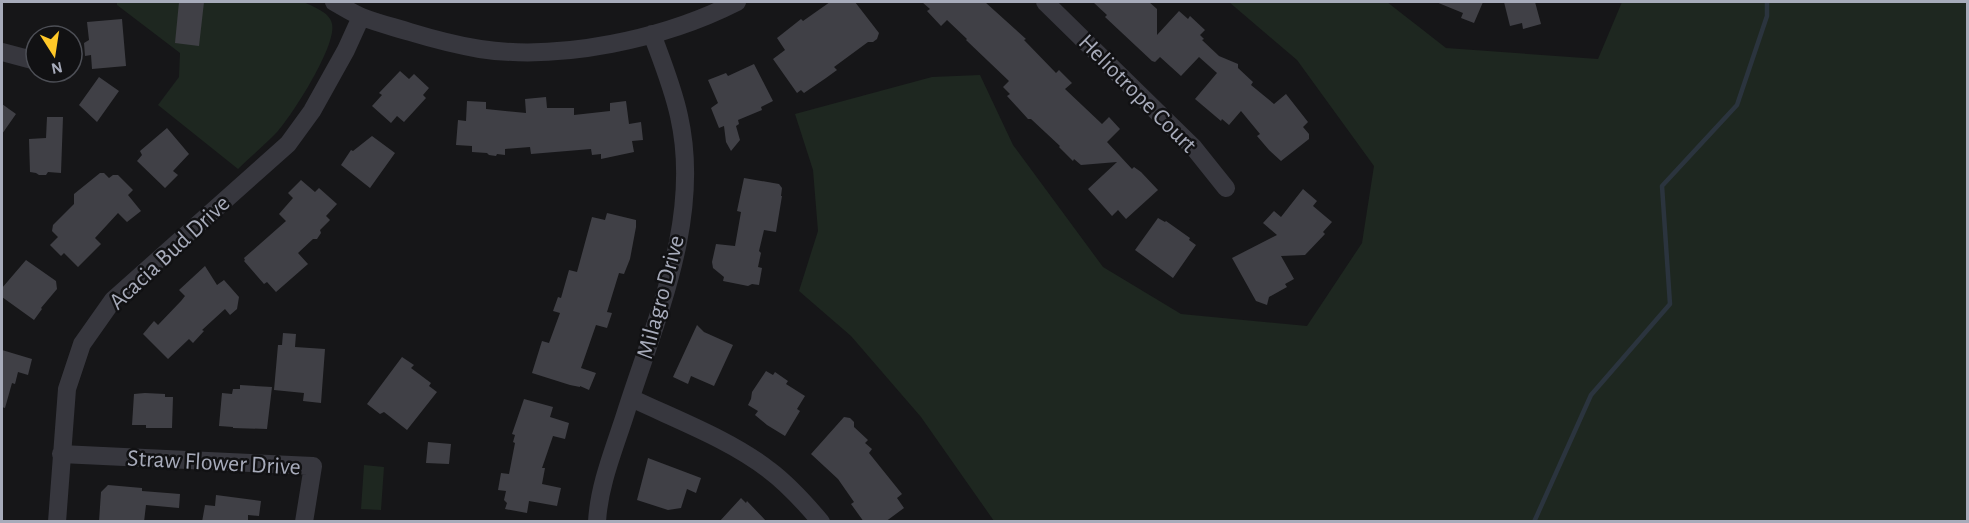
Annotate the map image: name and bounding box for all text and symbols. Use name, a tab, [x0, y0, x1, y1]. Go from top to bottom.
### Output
north arrow	[24, 24, 84, 84]
street label: Heliotrope Court	[1074, 30, 1201, 158]
text: N	[50, 59, 64, 77]
street label: Acacia Bud Drive	[105, 191, 235, 314]
street label: Milagro Drive	[633, 233, 689, 362]
street label: Straw Flower Drive	[127, 446, 301, 480]

